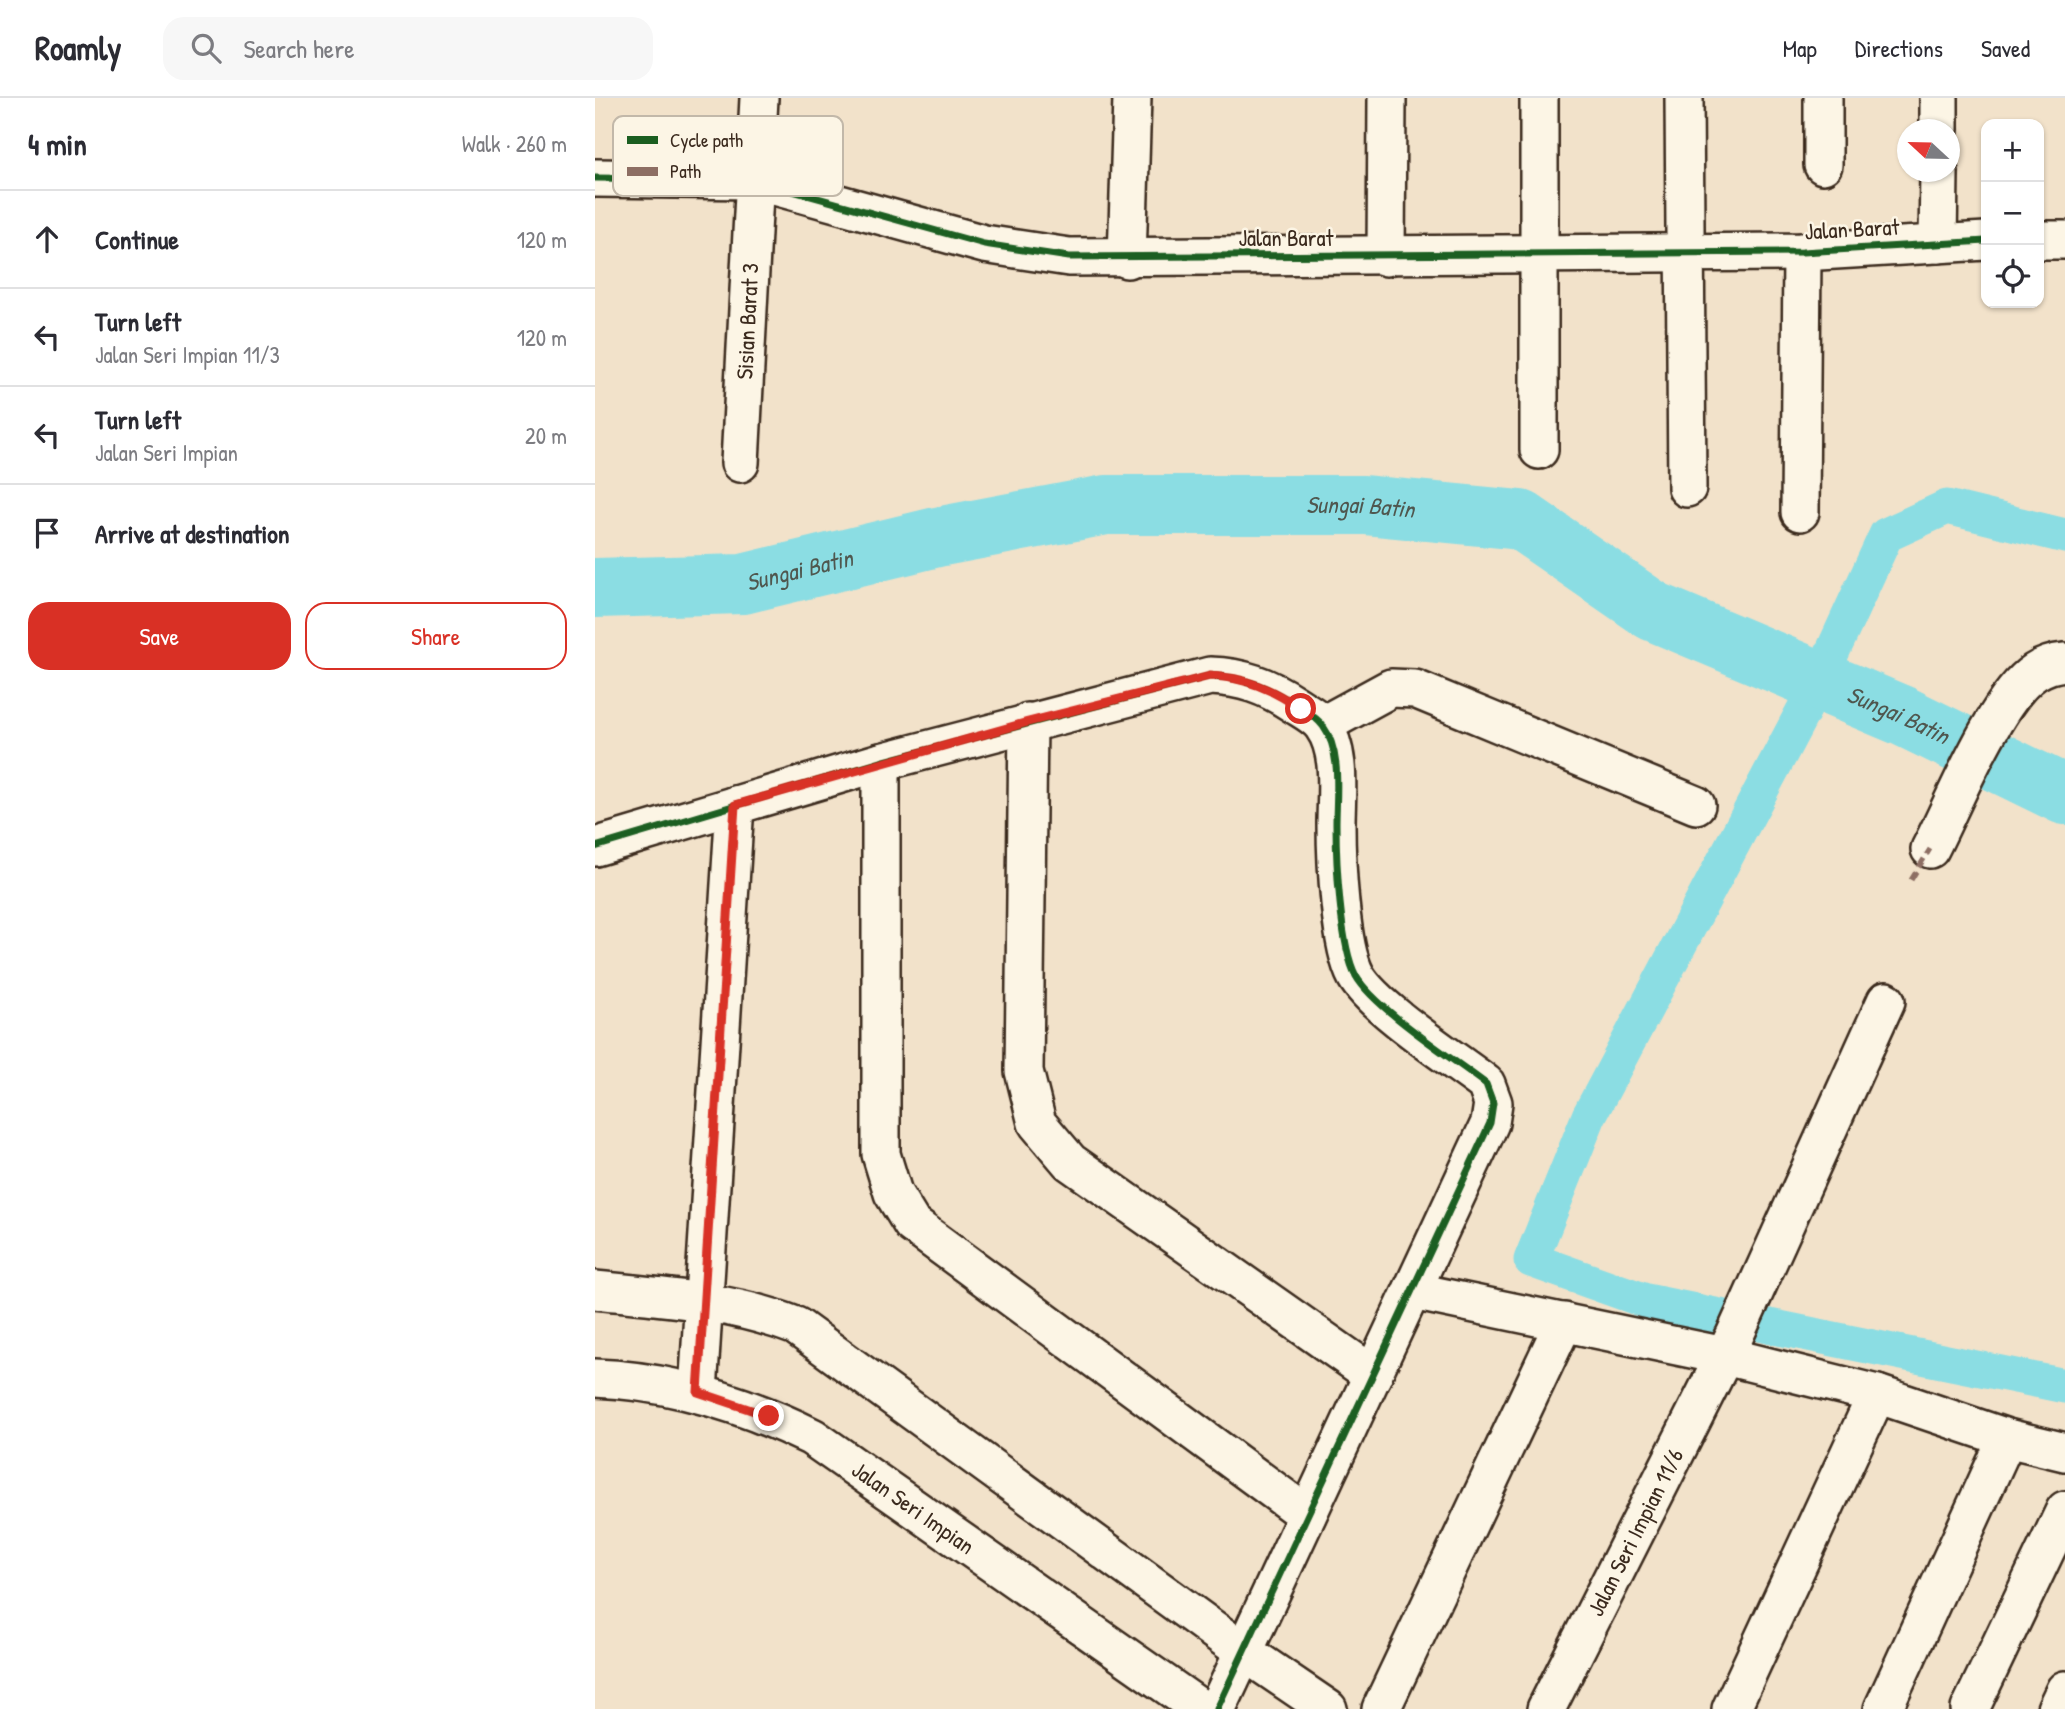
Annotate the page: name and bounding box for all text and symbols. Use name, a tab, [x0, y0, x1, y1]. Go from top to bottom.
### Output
search box	[163, 17, 653, 80]
text: Roamly	[35, 26, 121, 70]
icon: search	[187, 29, 225, 67]
text: Search here	[243, 31, 355, 66]
text: Map	[1783, 32, 1817, 64]
text: Directions	[1855, 32, 1943, 64]
text: Saved	[1981, 32, 2030, 64]
legend	[613, 116, 843, 196]
north arrow	[1897, 119, 1960, 182]
map controls	[1981, 119, 2044, 308]
button: +	[1981, 119, 2044, 182]
text: 4 min	[28, 124, 87, 164]
text: Cycle path	[670, 127, 743, 153]
text: Walk · 260 m	[462, 128, 567, 159]
text: Path	[670, 158, 701, 184]
button: −	[1981, 182, 2044, 245]
street label: Jalan Barat	[1804, 210, 1901, 246]
icon: ahead	[28, 220, 66, 258]
text: Continue	[95, 222, 179, 257]
street label: Jalan Barat	[1239, 222, 1334, 253]
text: 120 m	[517, 224, 567, 255]
button: locate	[1981, 245, 2044, 308]
street label: Sisian Barat 3	[728, 262, 765, 380]
text: Turn left	[95, 304, 181, 339]
icon: left	[28, 318, 66, 356]
text: 120 m	[517, 322, 567, 353]
text: Jalan Seri Impian 11/3	[95, 339, 280, 370]
text: Turn left	[95, 402, 181, 437]
icon: left	[28, 416, 66, 454]
text: 20 m	[525, 420, 567, 451]
text: Jalan Seri Impian	[95, 437, 238, 468]
water label: Sungai Batin	[1306, 488, 1418, 525]
icon: arrive	[28, 514, 66, 552]
text: Arrive at destination	[95, 516, 290, 551]
water label: Sungai Batin	[743, 541, 858, 598]
button: Save	[28, 602, 291, 670]
button: Share	[305, 602, 567, 670]
water label: Sungai Batin	[1843, 677, 1957, 752]
route start	[1285, 693, 1316, 724]
route end	[753, 1400, 784, 1431]
street label: Jalan Seri Impian 11/6	[1580, 1443, 1690, 1621]
street label: Jalan Seri Impian	[846, 1454, 981, 1561]

